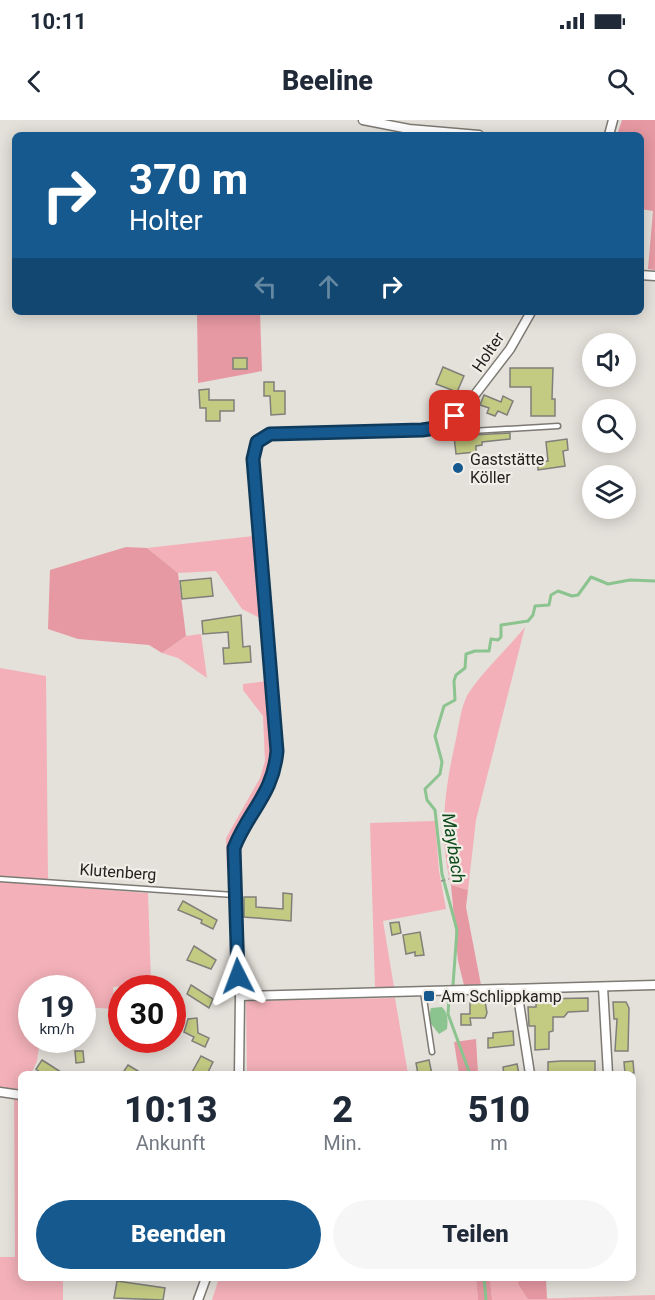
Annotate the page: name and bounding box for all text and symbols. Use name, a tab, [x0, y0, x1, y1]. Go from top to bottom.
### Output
text: 10:11	[30, 9, 87, 34]
icon: back	[18, 65, 51, 98]
text: Beeline	[282, 65, 373, 97]
icon: search	[604, 65, 637, 98]
text: 370 m	[129, 155, 248, 204]
icon: right	[30, 156, 108, 234]
text: Holter	[129, 205, 203, 237]
icon: left	[249, 270, 282, 303]
icon: ahead	[312, 270, 345, 303]
icon: right	[375, 270, 408, 303]
street label: Holter	[468, 328, 508, 375]
map controls	[582, 333, 636, 519]
button: sound	[582, 333, 636, 387]
pin	[429, 390, 480, 441]
icon: arrive	[438, 399, 471, 432]
button: search	[582, 399, 636, 453]
place label: Gaststätte Köller	[470, 450, 544, 487]
marker: Gaststätte Köller	[451, 461, 465, 475]
button: layers	[582, 465, 636, 519]
water label: Maybach	[438, 811, 470, 885]
street label: Klutenberg	[79, 860, 157, 884]
position arrow	[206, 944, 270, 1008]
speed limit sign: 30	[108, 975, 186, 1053]
place label: Am Schlippkamp	[441, 987, 562, 1006]
text: 19	[40, 989, 74, 1024]
marker: Am Schlippkamp	[422, 989, 436, 1003]
text: km/h	[39, 1020, 75, 1038]
text: 10:13	[124, 1089, 217, 1131]
text: 2	[332, 1089, 353, 1131]
text: 510	[468, 1089, 530, 1131]
text: Ankunft	[136, 1131, 206, 1155]
text: Min.	[323, 1131, 362, 1155]
text: m	[490, 1131, 508, 1155]
button: Beenden	[36, 1200, 321, 1269]
button: Teilen	[333, 1200, 618, 1269]

